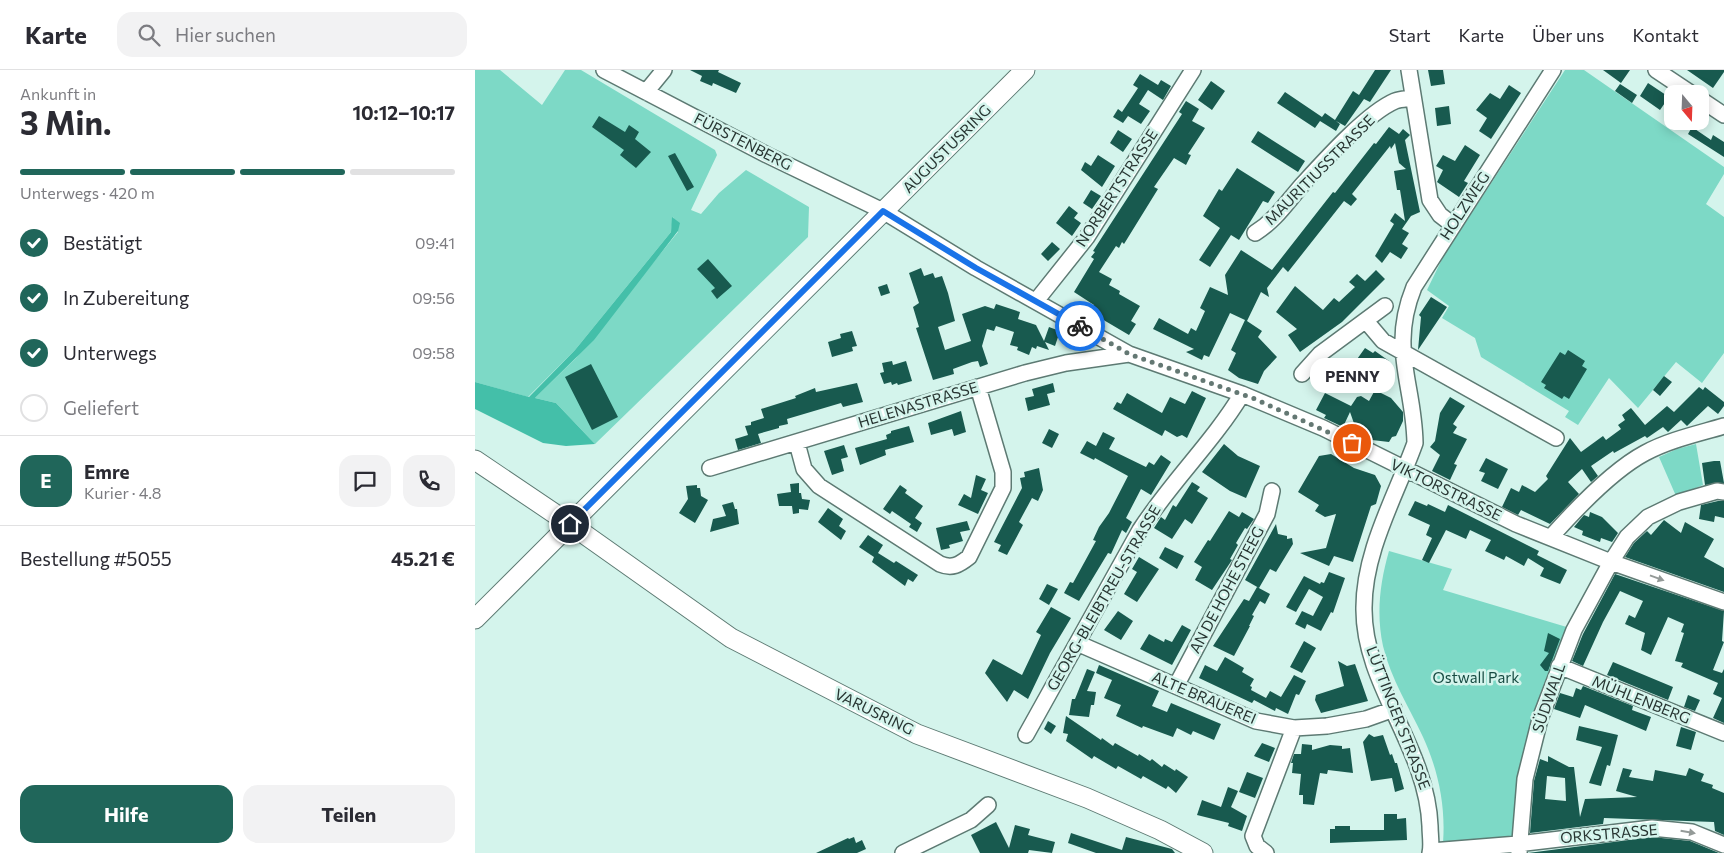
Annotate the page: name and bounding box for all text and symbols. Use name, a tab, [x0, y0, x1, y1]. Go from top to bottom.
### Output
search box	[117, 12, 467, 57]
text: Karte	[25, 20, 87, 49]
icon: search	[135, 21, 163, 49]
text: Hier suchen	[175, 23, 276, 46]
text: Start	[1389, 24, 1431, 46]
text: Karte	[1459, 24, 1504, 46]
text: Über uns	[1532, 24, 1605, 46]
text: Kontakt	[1633, 24, 1699, 46]
text: Ankunft in	[20, 84, 96, 103]
north arrow	[1664, 85, 1709, 130]
map controls	[1664, 85, 1709, 130]
street label: AUGUSTUSRING	[898, 100, 994, 196]
text: 10:12–10:17	[352, 101, 455, 124]
text: 3 Min.	[20, 102, 111, 142]
street label: FÜRSTENBERG	[691, 109, 795, 174]
street label: MAURITIUSSTRASSE	[1261, 110, 1378, 228]
street label: NORBERTSTRASSE	[1071, 125, 1161, 250]
street label: HOLZWEG	[1436, 168, 1493, 243]
text: Unterwegs · 420 m	[20, 183, 155, 202]
icon: check	[20, 229, 48, 257]
text: Bestätigt	[63, 231, 142, 254]
text: 09:41	[415, 233, 455, 252]
icon: check	[20, 284, 48, 312]
text: In Zubereitung	[63, 286, 189, 309]
text: 09:56	[412, 288, 455, 307]
courier	[1055, 301, 1105, 351]
icon: bike	[1066, 312, 1094, 340]
icon: check	[20, 339, 48, 367]
text: Unterwegs	[63, 341, 157, 364]
text: 09:58	[412, 343, 455, 362]
callout: PENNY	[1309, 358, 1395, 393]
text: PENNY	[1325, 366, 1380, 385]
street label: HELENASTRASSE	[856, 377, 980, 431]
text: Geliefert	[63, 396, 139, 419]
pin	[1331, 422, 1373, 464]
icon: bag	[1338, 429, 1366, 457]
street label: VIKTORSTRASSE	[1388, 454, 1505, 524]
button: chat	[339, 455, 391, 507]
button: phone	[403, 455, 455, 507]
text: Emre	[84, 460, 130, 483]
text: E	[40, 469, 52, 492]
text: Kurier · 4.8	[84, 483, 161, 502]
street label: GEORG-BLEIBTREU-STRASSE	[1043, 501, 1164, 693]
pin	[549, 503, 591, 545]
icon: home	[556, 510, 584, 538]
street label: AN DE HOHE STEEG	[1185, 523, 1267, 656]
text: Bestellung #5055	[20, 547, 172, 570]
text: 45.21 €	[391, 547, 455, 570]
one-way arrow	[1649, 575, 1664, 582]
street label: LÜTTINGER STRASSE	[1363, 643, 1435, 792]
street label: SÜDWALL	[1528, 660, 1568, 735]
street label: ALTE BRAUEREI	[1150, 667, 1259, 727]
park label: Ostwall Park	[1433, 668, 1519, 686]
street label: MÜHLENBERG	[1590, 671, 1693, 727]
street label: VARUSRING	[832, 684, 917, 738]
button: Hilfe	[20, 785, 233, 843]
button: Teilen	[243, 785, 455, 843]
street label: ORKSTRASSE	[1560, 820, 1658, 846]
one-way arrow	[1681, 829, 1697, 837]

